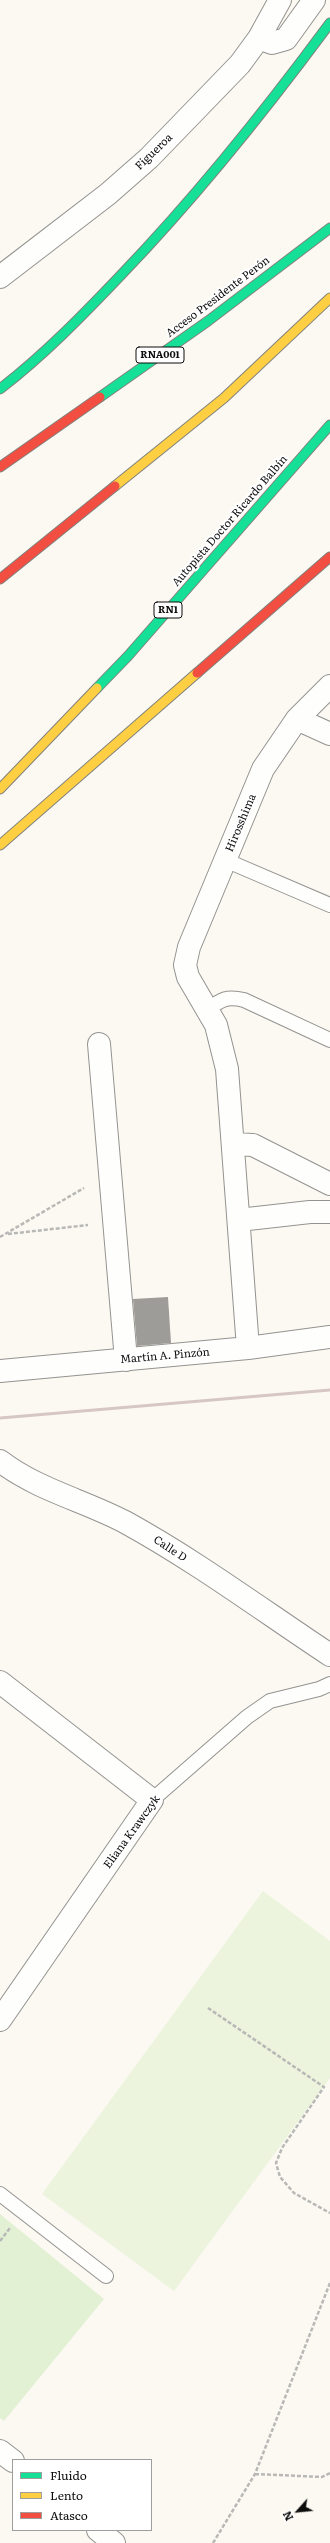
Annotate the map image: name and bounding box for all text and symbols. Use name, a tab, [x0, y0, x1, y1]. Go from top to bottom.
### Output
street label: Figueroa	[133, 131, 175, 173]
street label: Acceso Presidente Perón	[164, 254, 272, 340]
road number: RNA001	[136, 347, 184, 363]
street label: Autopista Doctor Ricardo Balbín	[170, 453, 290, 589]
road number: RN1	[154, 602, 182, 618]
street label: Hirosshima	[223, 792, 259, 854]
street label: Martín A. Pinzón	[120, 1346, 210, 1366]
street label: Calle D	[151, 1533, 189, 1565]
street label: Eliana Krawczyk	[101, 1793, 163, 1871]
legend	[12, 2459, 152, 2531]
text: Fluido	[50, 2466, 87, 2484]
text: Lento	[50, 2486, 83, 2504]
north arrow	[278, 2491, 318, 2531]
text: Atasco	[50, 2506, 88, 2524]
text: N	[278, 2509, 297, 2524]

